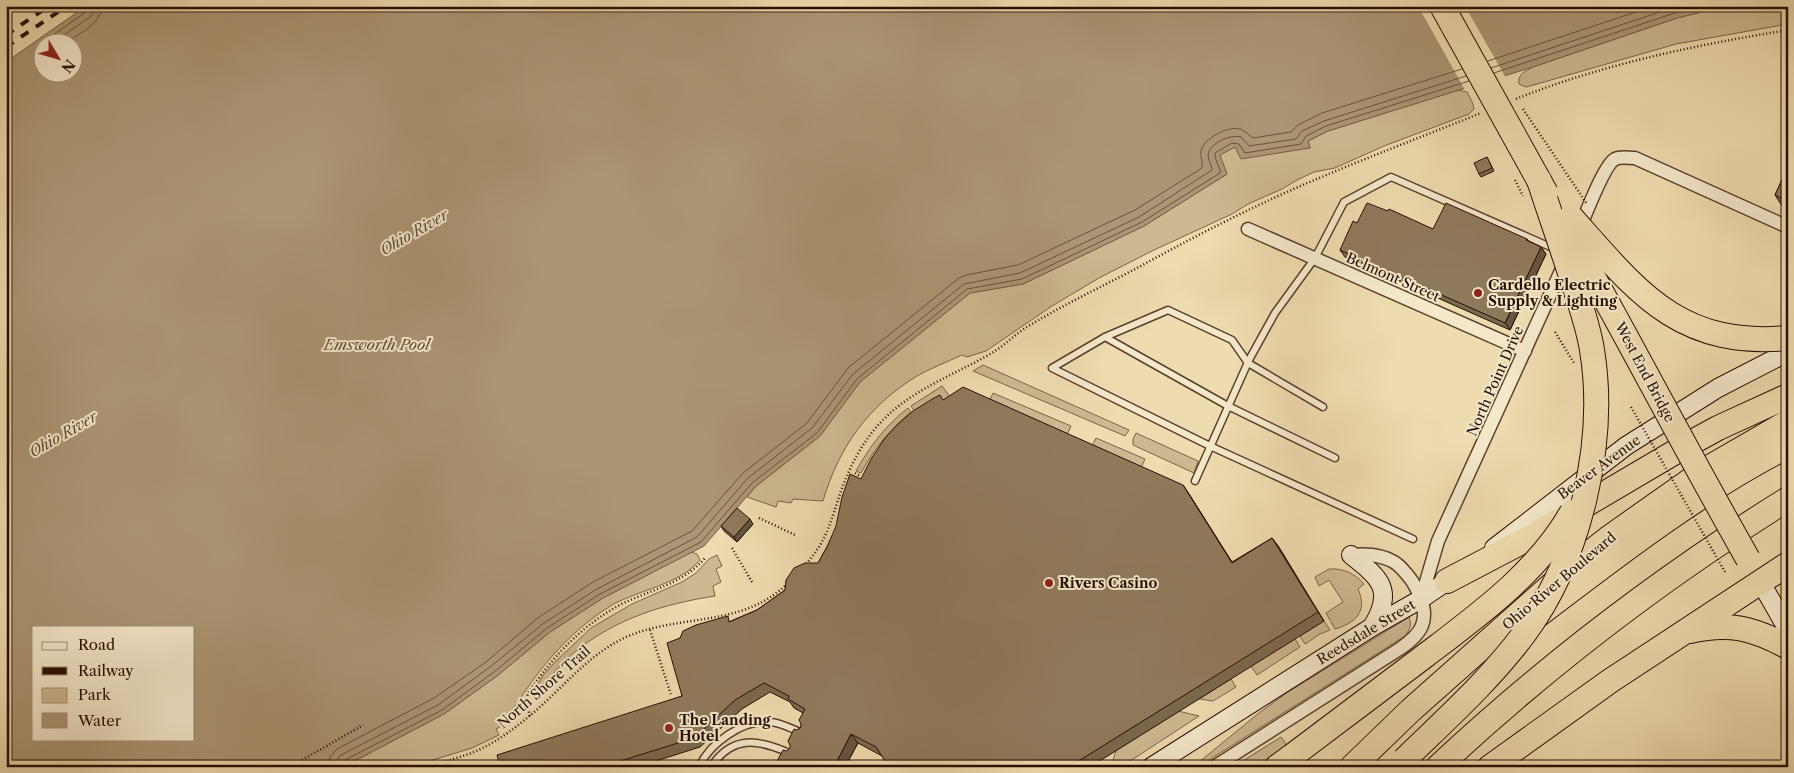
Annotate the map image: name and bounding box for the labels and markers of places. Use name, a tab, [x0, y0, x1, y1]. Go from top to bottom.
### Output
place label: Cardello Electric Supply & Lighting	[1488, 276, 1618, 310]
marker: Cardello Electric Supply & Lighting	[1472, 287, 1484, 299]
place label: Rivers Casino	[1059, 574, 1158, 592]
marker: Rivers Casino	[1043, 577, 1055, 589]
place label: The Landing Hotel	[679, 711, 772, 745]
marker: The Landing Hotel	[663, 722, 675, 734]

